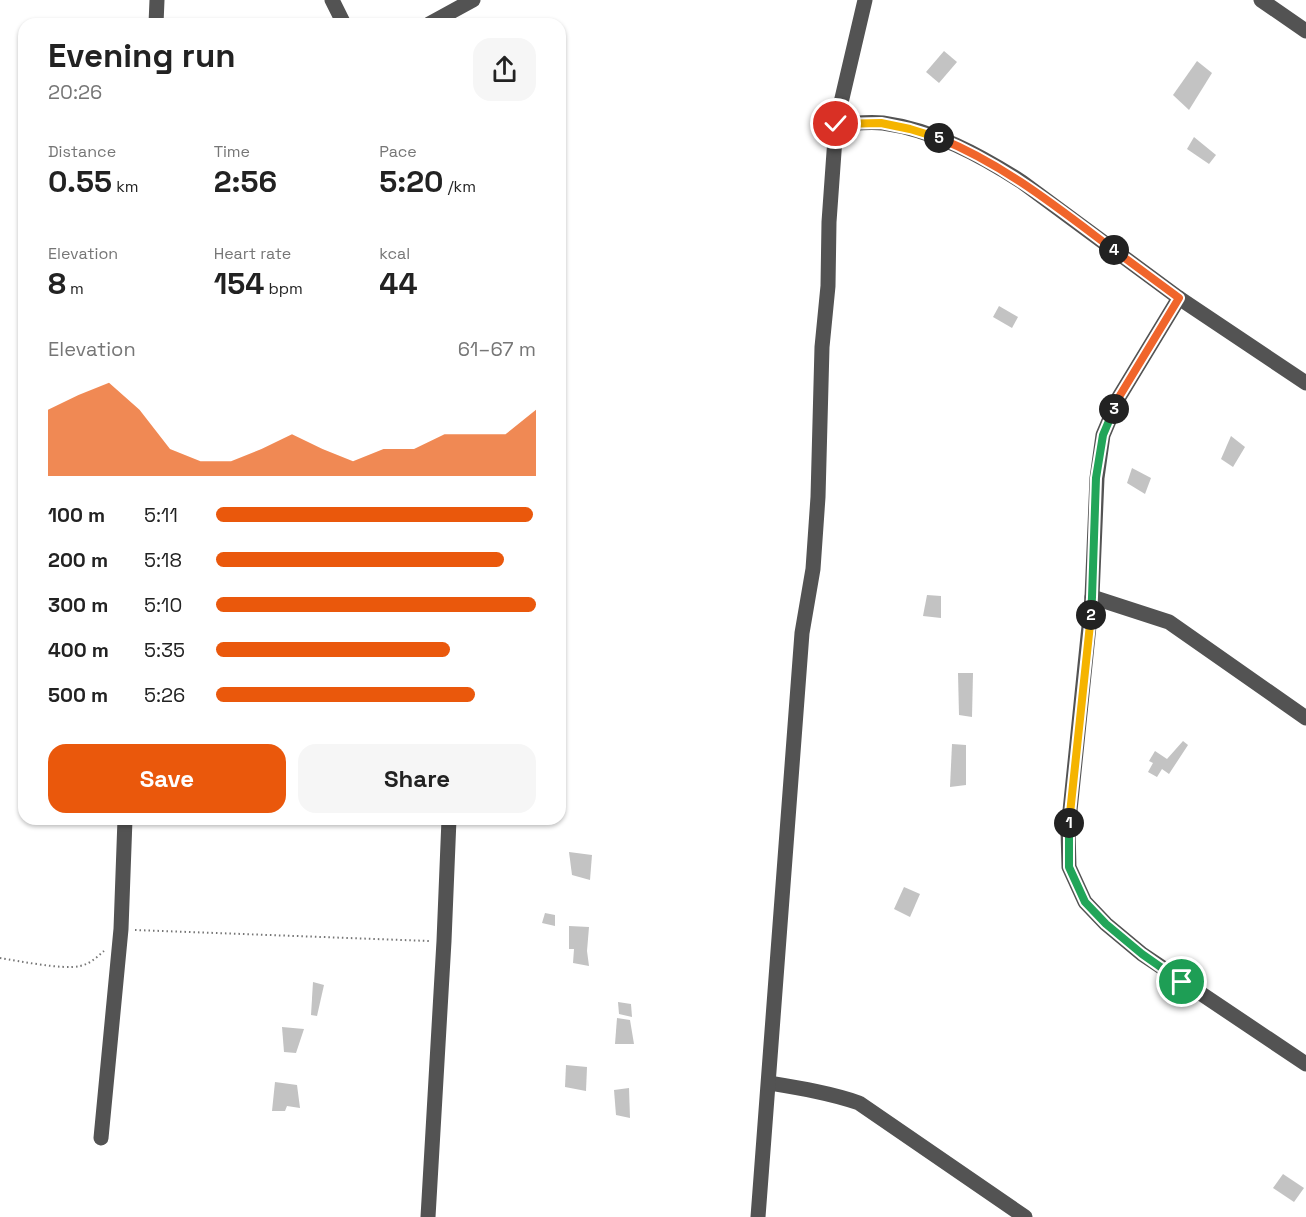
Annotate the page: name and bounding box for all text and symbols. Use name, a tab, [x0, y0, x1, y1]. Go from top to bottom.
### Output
text: Evening run	[48, 35, 236, 77]
button: share	[473, 38, 536, 101]
text: 20:26	[48, 79, 102, 105]
pin	[810, 98, 861, 149]
icon: check	[819, 107, 852, 140]
pin: 5	[924, 123, 954, 153]
text: 5	[934, 127, 944, 148]
text: Distance	[48, 141, 116, 162]
text: Time	[214, 141, 250, 162]
text: Pace	[379, 141, 417, 162]
text: 0.55	[48, 162, 112, 201]
text: 2:56	[214, 162, 277, 201]
text: 5:20	[379, 162, 444, 201]
text: km	[112, 176, 139, 197]
text: /km	[444, 176, 476, 197]
pin: 4	[1099, 235, 1129, 265]
text: 4	[1109, 239, 1119, 260]
text: Elevation	[48, 243, 118, 264]
text: Heart rate	[214, 243, 291, 264]
text: kcal	[379, 243, 410, 264]
text: 8	[48, 264, 66, 303]
text: 154	[214, 264, 264, 303]
text: 44	[379, 264, 418, 303]
text: m	[66, 278, 84, 299]
text: bpm	[264, 278, 303, 299]
text: Elevation	[48, 336, 136, 362]
text: 61–67 m	[458, 336, 536, 362]
pin: 3	[1099, 394, 1129, 424]
text: 3	[1109, 398, 1119, 419]
text: 100 m	[48, 502, 105, 528]
text: 5:11	[144, 502, 178, 528]
text: 200 m	[48, 547, 108, 573]
text: 5:18	[144, 547, 182, 573]
text: 300 m	[48, 592, 108, 618]
text: 5:10	[144, 592, 182, 618]
pin: 2	[1076, 600, 1106, 630]
text: 2	[1086, 604, 1096, 625]
text: 400 m	[48, 637, 109, 663]
text: 5:35	[144, 637, 185, 663]
text: 500 m	[48, 682, 108, 708]
text: 5:26	[144, 682, 185, 708]
button: Save	[48, 744, 286, 813]
button: Share	[298, 744, 536, 813]
pin: 1	[1054, 808, 1084, 838]
text: 1	[1065, 812, 1073, 833]
pin	[1156, 956, 1207, 1007]
icon: arrive	[1165, 965, 1198, 998]

